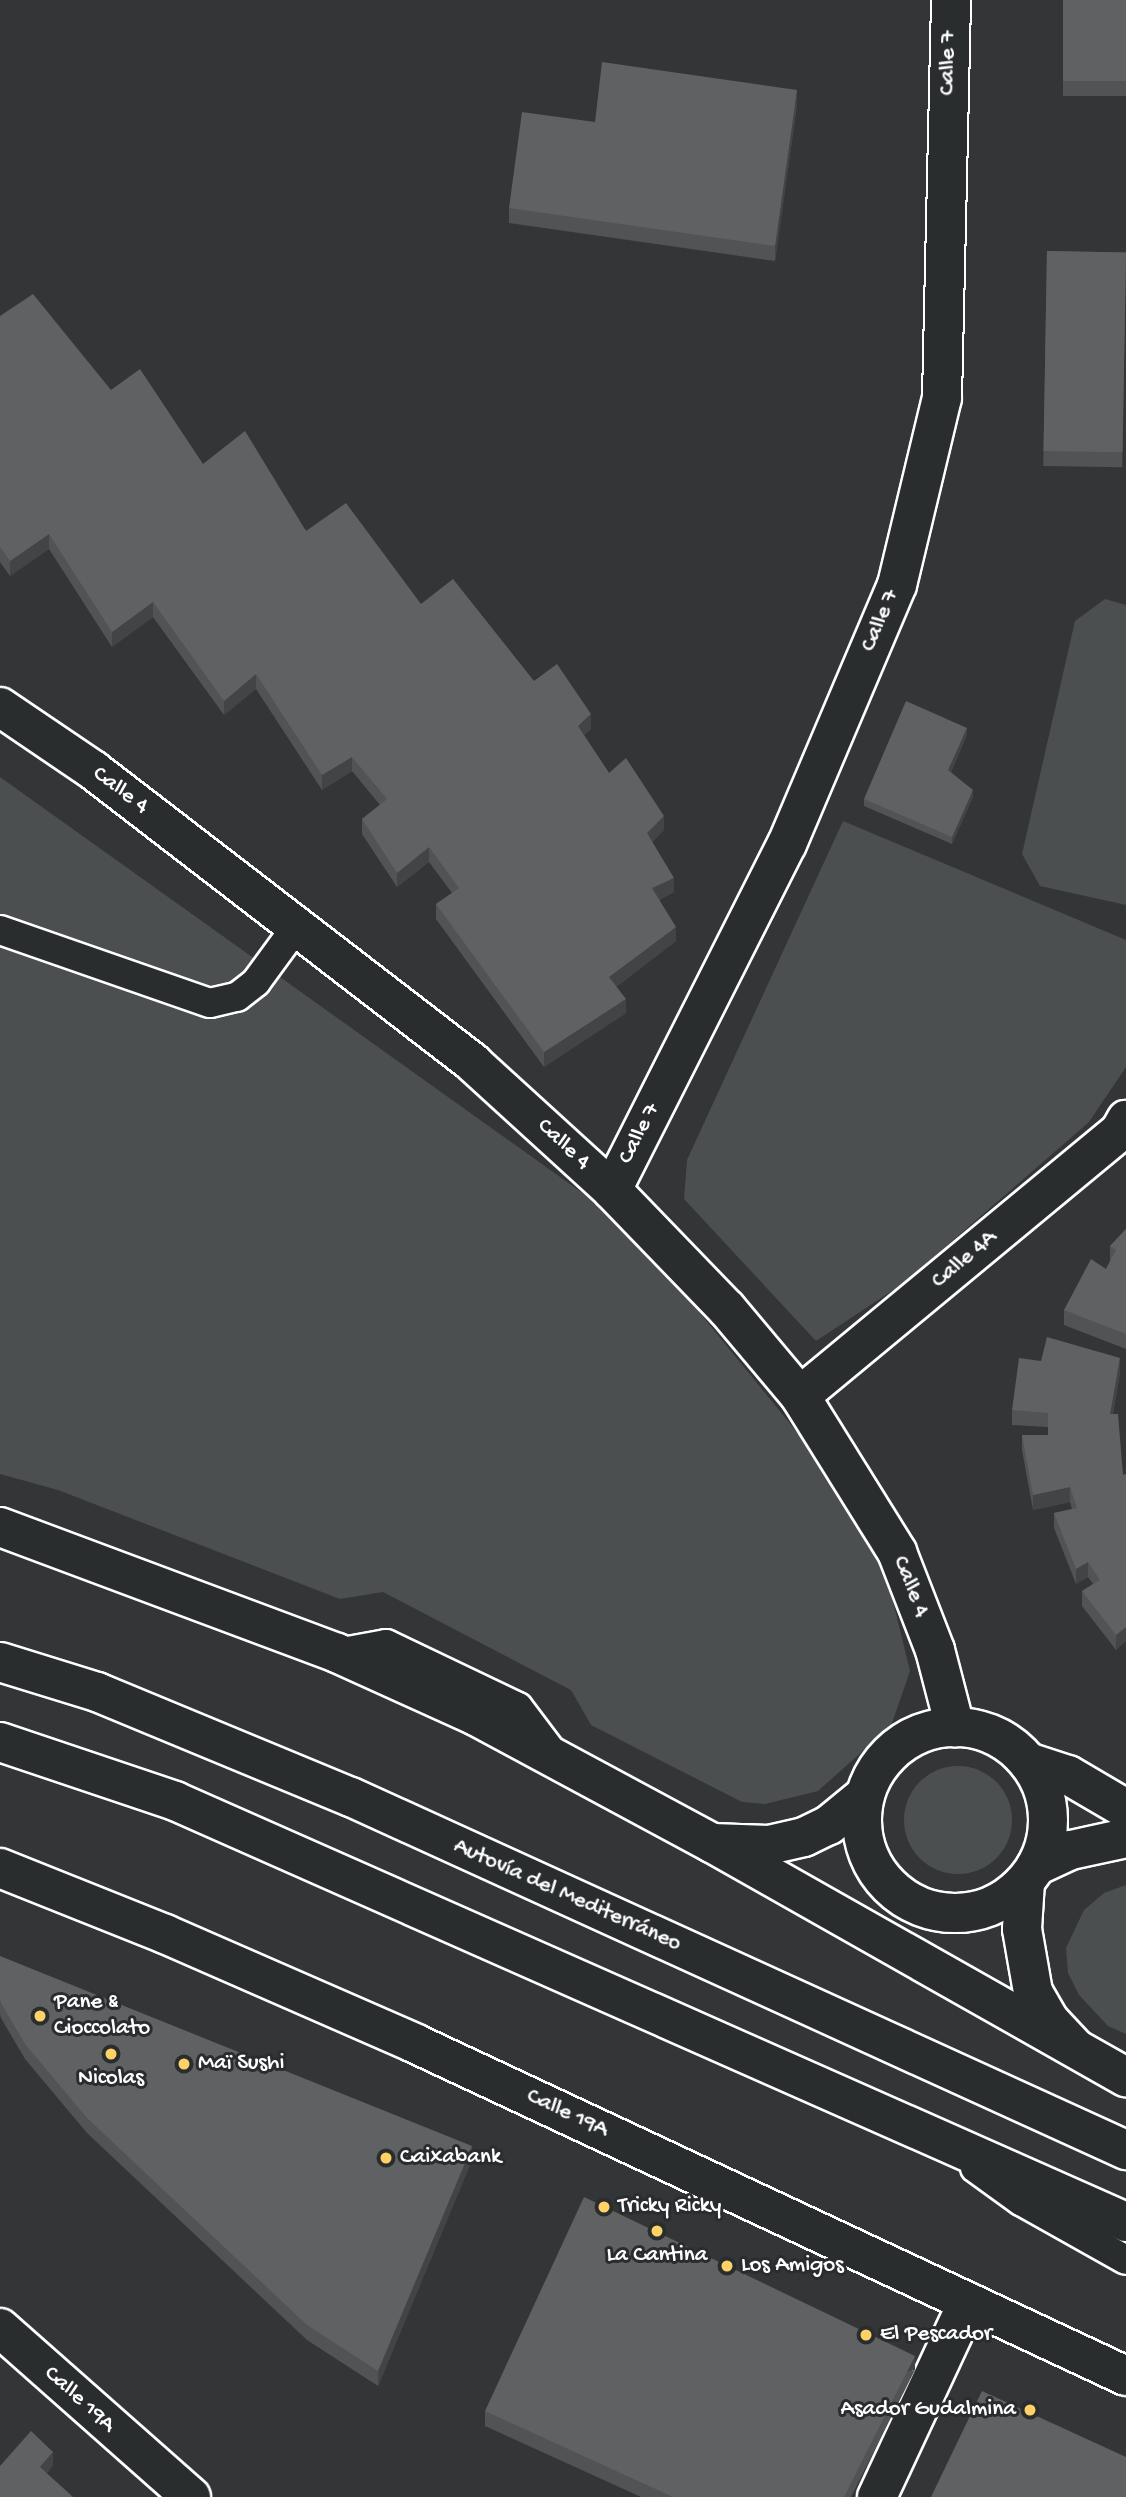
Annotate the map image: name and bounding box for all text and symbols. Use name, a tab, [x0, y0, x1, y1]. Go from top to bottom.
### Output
street label: Calle 7	[935, 30, 963, 96]
street label: Calle 7	[856, 586, 906, 656]
street label: Calle 4	[86, 761, 154, 821]
street label: Calle 7	[613, 1099, 667, 1169]
street label: Calle 4	[530, 1113, 596, 1177]
street label: Calle 4A	[927, 1225, 1003, 1295]
street label: Calle 4	[885, 1552, 935, 1622]
street label: Autovía del Mediterráneo	[449, 1833, 685, 1959]
place label: Pane & Cioccolato	[54, 1989, 150, 2043]
marker: Pane & Cioccolato	[32, 2008, 48, 2024]
marker: Nicolas	[103, 2046, 119, 2062]
place label: Maï Sushi	[198, 2050, 284, 2078]
marker: Maï Sushi	[176, 2056, 192, 2072]
place label: Nicolas	[78, 2065, 144, 2093]
street label: Calle 19A	[522, 2083, 612, 2145]
place label: Caixabank	[400, 2144, 501, 2172]
marker: Caixabank	[378, 2150, 394, 2166]
place label: Tricky Ricky	[618, 2193, 721, 2221]
marker: Tricky Ricky	[596, 2199, 612, 2215]
marker: La Cantina	[649, 2223, 665, 2239]
place label: La Cantina	[607, 2242, 707, 2270]
place label: Los Amigos	[741, 2252, 844, 2280]
marker: Los Amigos	[719, 2258, 735, 2274]
place label: El Pescador	[880, 2321, 992, 2349]
marker: El Pescador	[858, 2327, 874, 2343]
street label: Calle 19A	[37, 2361, 121, 2439]
place label: Asador Gudalmina	[841, 2396, 1016, 2424]
marker: Asador Gudalmina	[1022, 2402, 1038, 2418]

